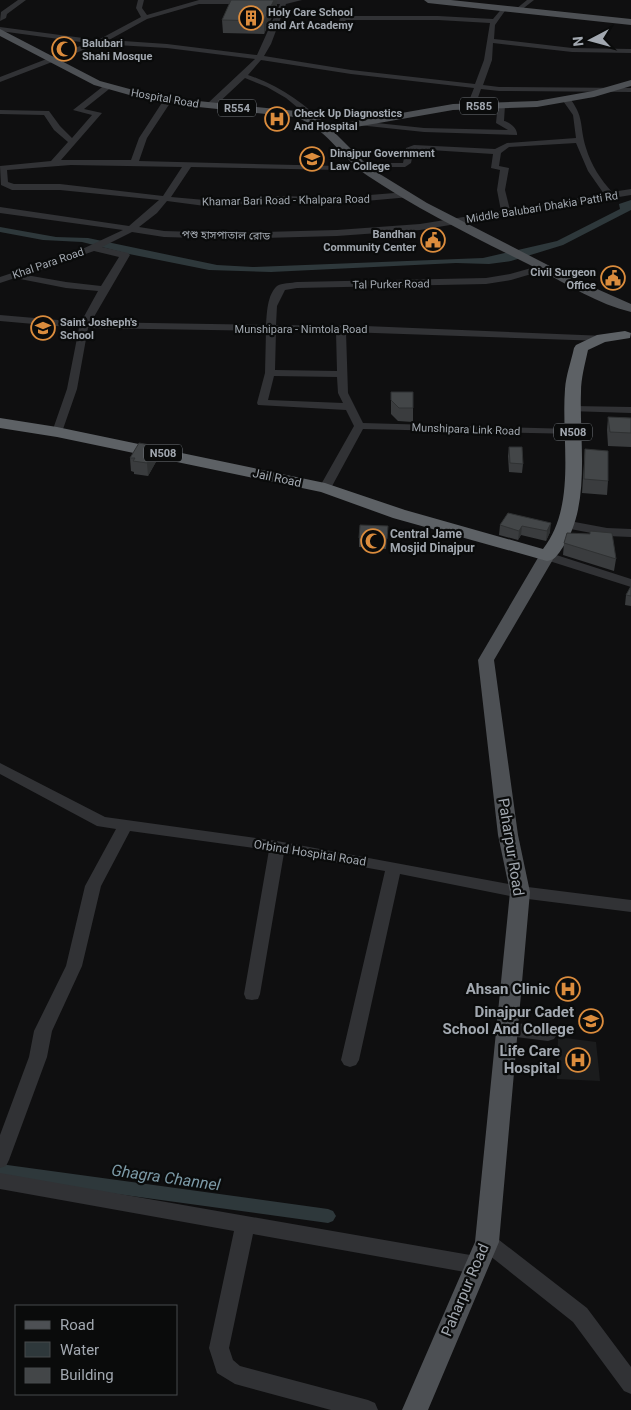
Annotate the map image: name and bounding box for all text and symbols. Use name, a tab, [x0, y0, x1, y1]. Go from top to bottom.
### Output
building icon: Holy Care School and Art Academy	[238, 5, 264, 31]
place label: Holy Care School and Art Academy	[268, 6, 354, 32]
north arrow	[566, 15, 616, 65]
mosque icon: Balubari Shahi Mosque	[51, 36, 77, 62]
text: N	[570, 36, 587, 47]
place label: Balubari Shahi Mosque	[82, 37, 152, 63]
street label: Hospital Road	[130, 86, 200, 111]
road number: R585	[460, 98, 498, 114]
road number: R554	[218, 100, 256, 116]
hospital icon: Check Up Diagnostics And Hospital	[264, 106, 290, 132]
place label: Check Up Diagnostics And Hospital	[294, 107, 402, 133]
school or university icon: Dinajpur Government Law College	[299, 146, 325, 172]
place label: Dinajpur Government Law College	[330, 147, 435, 173]
street label: Middle Balubari Dhakia Patti Rd	[465, 189, 619, 226]
street label: Khamar Bari Road - Khalpara Road	[202, 193, 370, 208]
public building icon: Bandhan Community Center	[420, 227, 446, 253]
street label: পশু হাসপাতাল রোড	[182, 228, 270, 243]
place label: Bandhan Community Center	[323, 228, 416, 254]
street label: Khal Para Road	[11, 245, 86, 282]
public building icon: Civil Surgeon Office	[600, 265, 626, 291]
place label: Civil Surgeon Office	[530, 266, 596, 292]
street label: Tal Purker Road	[352, 277, 430, 292]
school or university icon: Saint Josheph's School	[30, 315, 56, 341]
place label: Saint Josheph's School	[60, 316, 137, 342]
street label: Munshipara - Nimtola Road	[235, 323, 367, 336]
street label: Munshipara Link Road	[411, 421, 521, 438]
road number: N508	[554, 424, 592, 441]
road number: N508	[144, 444, 182, 462]
street label: Jail Road	[251, 466, 303, 490]
place label: Central Jame Mosjid Dinajpur	[390, 527, 475, 555]
mosque icon: Central Jame Mosjid Dinajpur	[360, 528, 386, 554]
street label: Paharpur Road	[494, 797, 528, 897]
street label: Orbind Hospital Road	[253, 837, 367, 869]
hospital icon: Ahsan Clinic	[555, 976, 581, 1002]
place label: Ahsan Clinic	[466, 980, 550, 998]
place label: Dinajpur Cadet School And College	[443, 1003, 574, 1038]
school or university icon: Dinajpur Cadet School And College	[578, 1008, 604, 1034]
place label: Life Care Hospital	[500, 1042, 560, 1077]
hospital icon: Life Care Hospital	[565, 1047, 591, 1073]
water label: Ghagra Channel	[110, 1160, 222, 1195]
street label: Paharpur Road	[437, 1241, 493, 1339]
legend	[15, 1305, 178, 1395]
text: Road	[60, 1316, 94, 1334]
text: Water	[60, 1341, 99, 1359]
text: Building	[60, 1366, 114, 1384]

